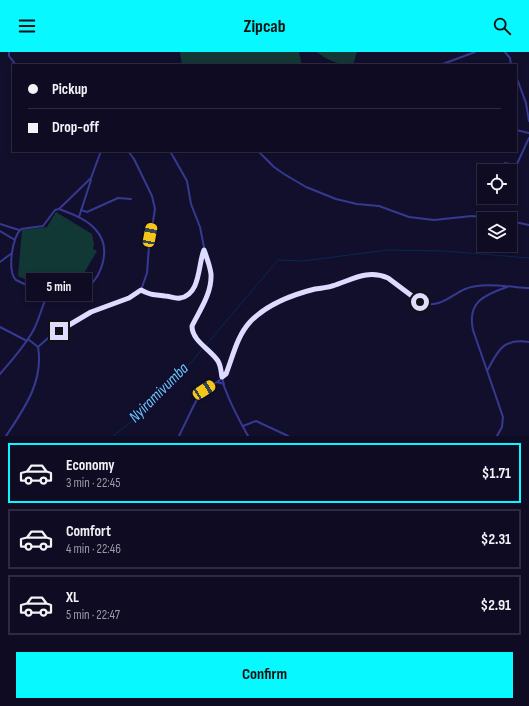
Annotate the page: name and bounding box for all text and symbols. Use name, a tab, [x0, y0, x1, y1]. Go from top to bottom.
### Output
icon: menu	[16, 15, 38, 37]
icon: search	[491, 15, 513, 37]
text: Zipcab	[243, 16, 286, 37]
text: Pickup	[52, 80, 88, 99]
text: Drop-off	[52, 118, 99, 137]
map controls	[477, 164, 517, 252]
button: locate	[477, 164, 517, 204]
button: layers	[477, 212, 517, 252]
car	[142, 222, 158, 248]
callout: 5 min	[26, 273, 92, 301]
text: 5 min	[47, 279, 71, 295]
route start	[411, 293, 429, 311]
route end	[50, 322, 68, 340]
water label: Nyiramivumba	[125, 359, 193, 427]
car	[191, 378, 217, 402]
icon: car	[18, 455, 54, 491]
text: Economy	[66, 456, 115, 475]
text: $1.71	[482, 464, 511, 483]
text: 3 min · 22:45	[66, 475, 120, 491]
icon: car	[18, 521, 54, 557]
text: Comfort	[66, 522, 111, 541]
text: $2.31	[481, 530, 511, 549]
text: 4 min · 22:46	[66, 541, 121, 557]
icon: car	[18, 587, 54, 623]
text: XL	[66, 588, 79, 607]
text: $2.91	[481, 596, 511, 615]
text: 5 min · 22:47	[66, 607, 120, 623]
button: Confirm	[16, 652, 513, 698]

